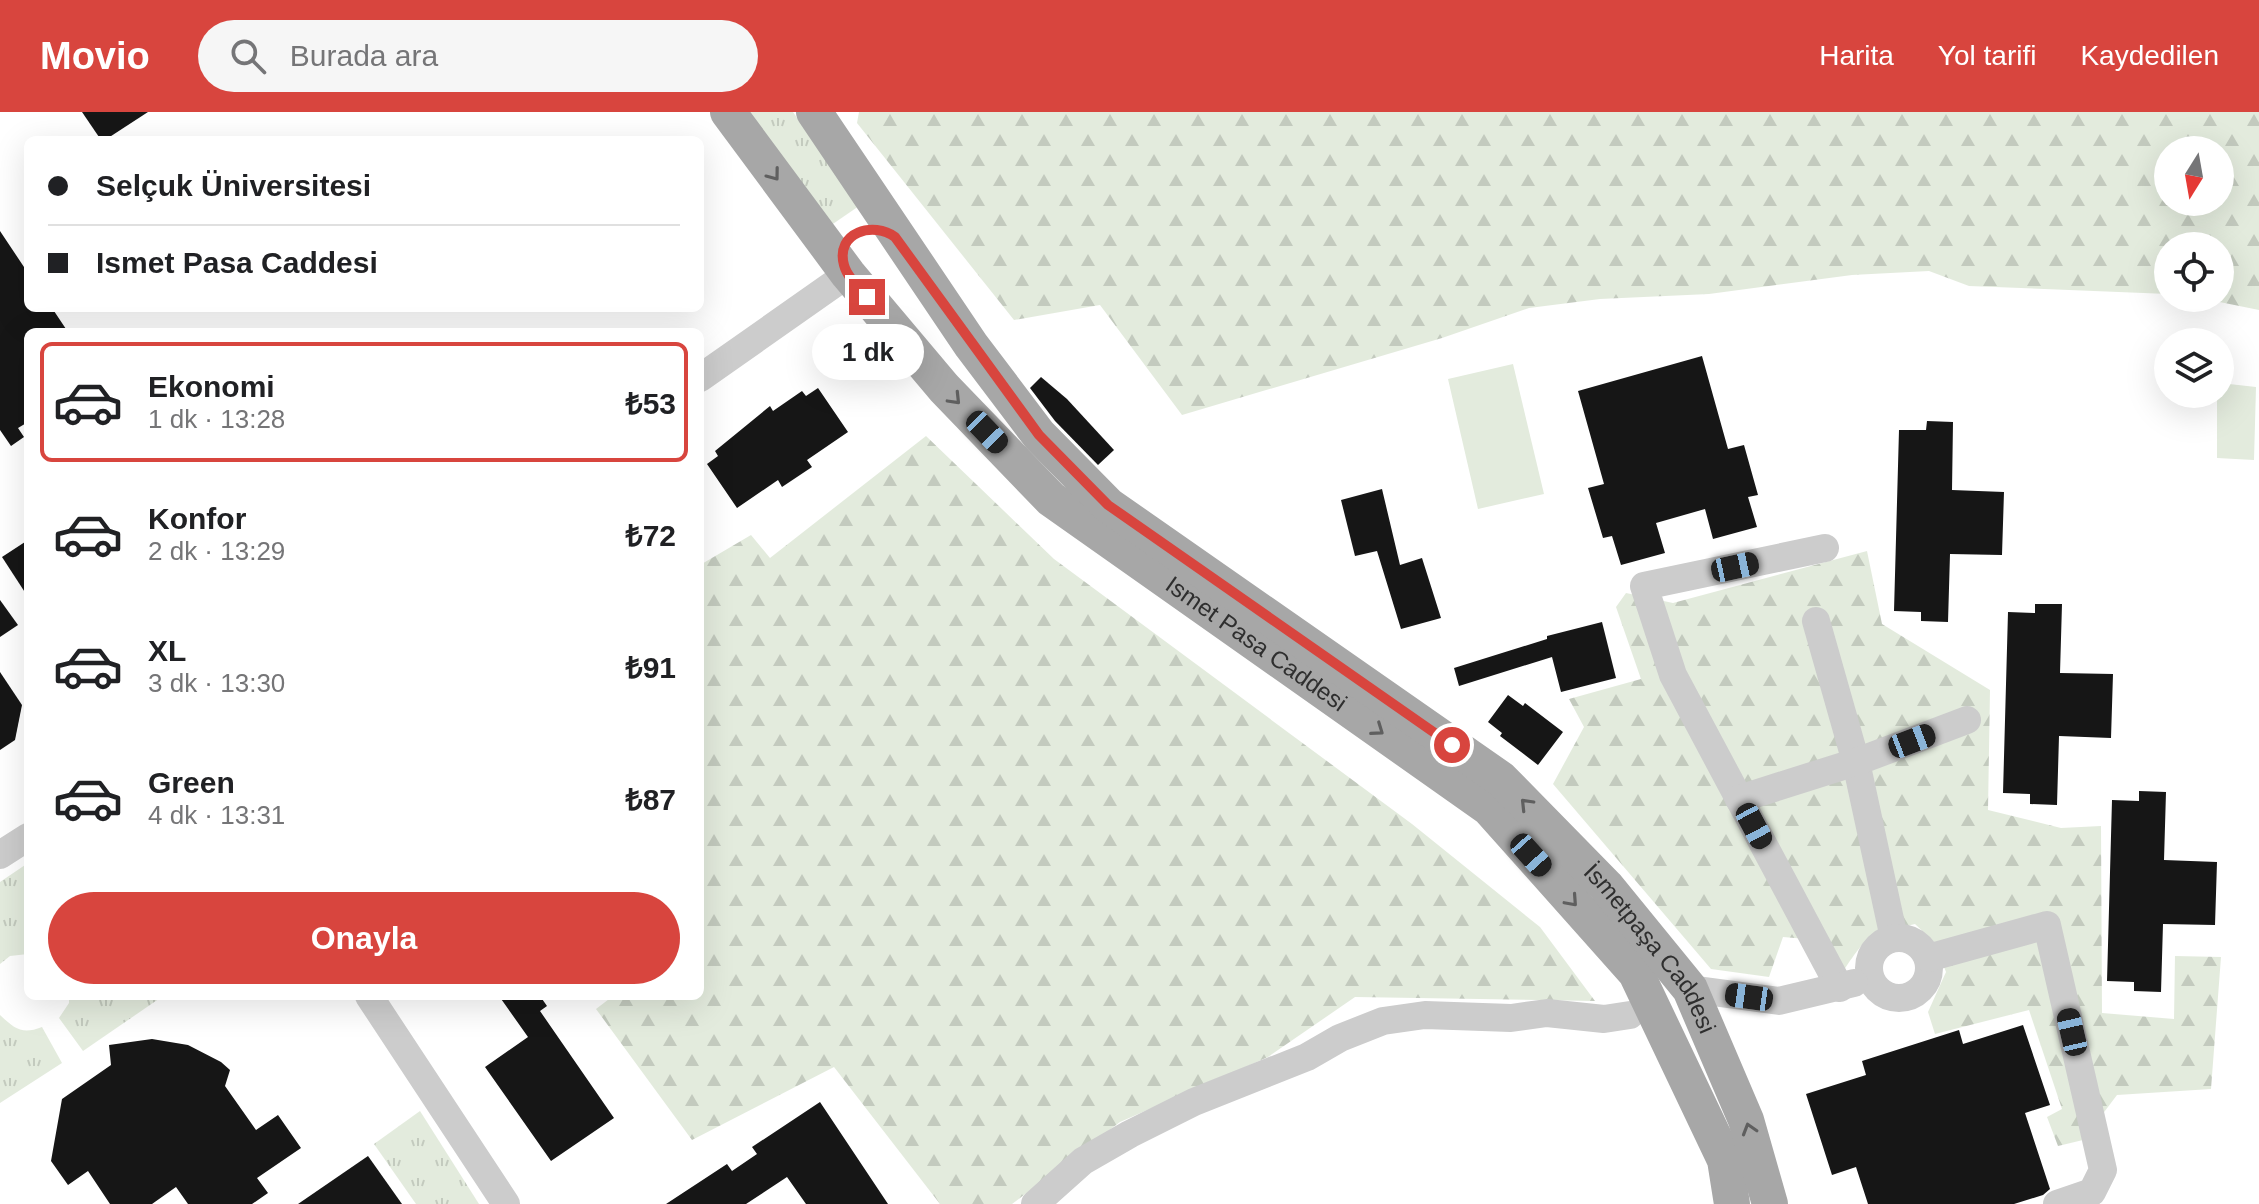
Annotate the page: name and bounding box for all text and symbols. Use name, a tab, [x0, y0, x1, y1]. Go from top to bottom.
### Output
search box	[198, 20, 758, 92]
icon: search	[226, 34, 270, 78]
text: Movio	[40, 35, 150, 77]
text: Burada ara	[290, 39, 438, 72]
text: Harita	[1819, 40, 1894, 71]
text: Yol tarifi	[1938, 40, 2036, 71]
text: Kaydedilen	[2080, 40, 2219, 71]
north arrow	[2154, 136, 2234, 216]
map controls	[2154, 136, 2234, 408]
one-way arrow	[765, 166, 779, 180]
text: Selçuk Üniversitesi	[96, 169, 371, 202]
button: locate	[2154, 232, 2234, 312]
text: Ismet Pasa Caddesi	[96, 246, 378, 279]
route end	[849, 279, 885, 315]
callout: 1 dk	[811, 325, 923, 381]
button: layers	[2154, 328, 2234, 408]
text: 1 dk	[842, 337, 894, 367]
icon: car	[52, 366, 124, 438]
text: Ekonomi	[148, 370, 275, 403]
text: ₺53	[625, 387, 676, 420]
one-way arrow	[945, 390, 960, 404]
text: 1 dk · 13:28	[148, 404, 285, 434]
car	[962, 406, 1012, 458]
icon: car	[52, 498, 124, 570]
text: Konfor	[148, 502, 246, 535]
text: ₺72	[625, 519, 676, 552]
text: 2 dk · 13:29	[148, 536, 285, 566]
car	[1709, 550, 1761, 584]
street label: Ismet Pasa Caddesi	[1161, 570, 1352, 716]
icon: car	[52, 630, 124, 702]
text: XL	[148, 634, 186, 667]
text: ₺91	[625, 651, 676, 684]
text: 3 dk · 13:30	[148, 668, 285, 698]
one-way arrow	[1370, 720, 1384, 735]
car	[1885, 721, 1939, 761]
route start	[1434, 727, 1470, 763]
icon: car	[52, 762, 124, 834]
text: Green	[148, 766, 235, 799]
text: ₺87	[625, 783, 676, 816]
one-way arrow	[1520, 799, 1535, 813]
car	[1732, 799, 1776, 853]
text: 4 dk · 13:31	[148, 800, 285, 830]
car	[1506, 829, 1556, 881]
street label: İsmetpaşa Caddesi	[1579, 858, 1721, 1037]
button: Onayla	[48, 892, 680, 984]
one-way arrow	[1562, 892, 1577, 907]
car	[1724, 982, 1774, 1012]
car	[2055, 1006, 2089, 1058]
one-way arrow	[1742, 1123, 1758, 1137]

